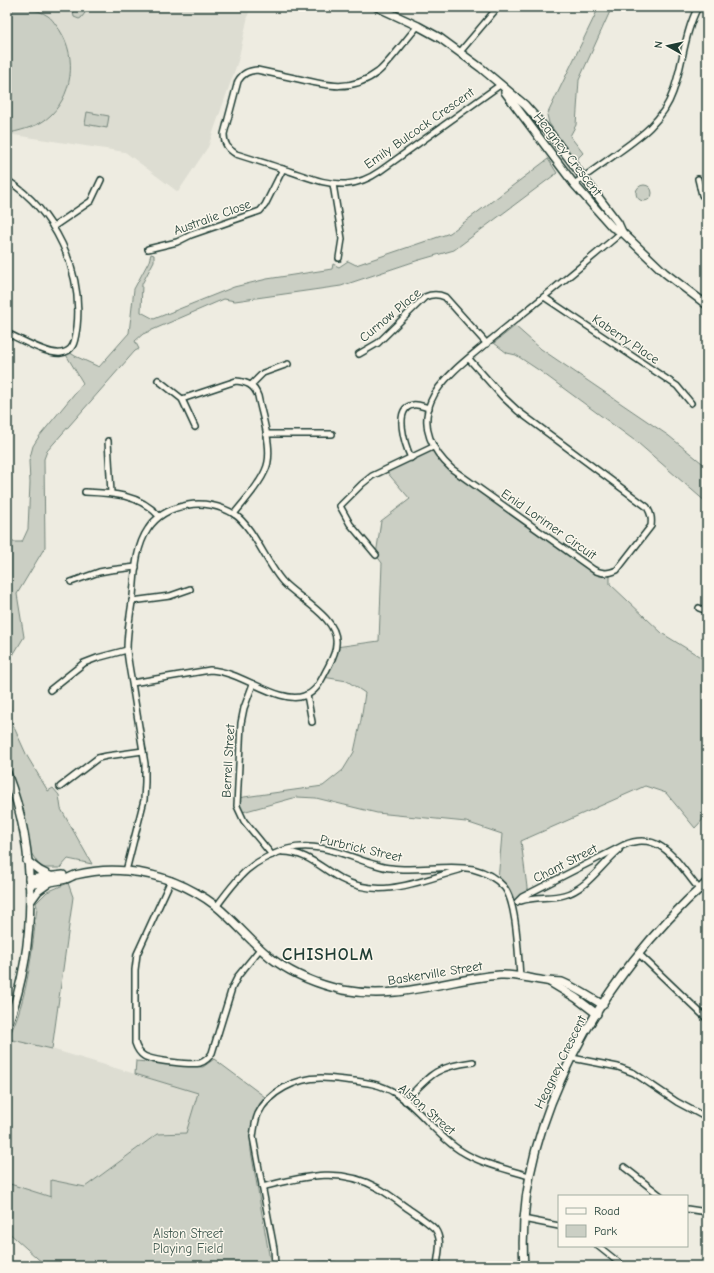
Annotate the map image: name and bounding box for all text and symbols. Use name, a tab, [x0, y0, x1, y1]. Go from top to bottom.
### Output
north arrow	[648, 26, 688, 66]
text: N	[652, 40, 666, 49]
street label: Emily Bulcock Crescent	[361, 84, 478, 172]
street label: Heagney Crescent	[531, 109, 606, 200]
street label: Australie Close	[171, 196, 253, 238]
street label: Curnow Place	[356, 285, 424, 345]
street label: Kaberry Place	[590, 311, 663, 367]
street label: Enid Lorimer Circuit	[499, 486, 600, 563]
street label: Berrell Street	[219, 723, 237, 798]
street label: Purbrick Street	[319, 831, 405, 865]
street label: Chant Street	[531, 840, 600, 885]
district label: CHISHOLM	[282, 945, 374, 964]
street label: Baskerville Street	[387, 958, 485, 988]
street label: Heagney Crescent	[531, 1012, 590, 1111]
street label: Alston Street	[396, 1080, 459, 1138]
legend	[558, 1195, 688, 1247]
text: Road	[594, 1204, 620, 1218]
text: Park	[594, 1224, 617, 1238]
park label: Alston Street Playing Field	[153, 1226, 224, 1256]

